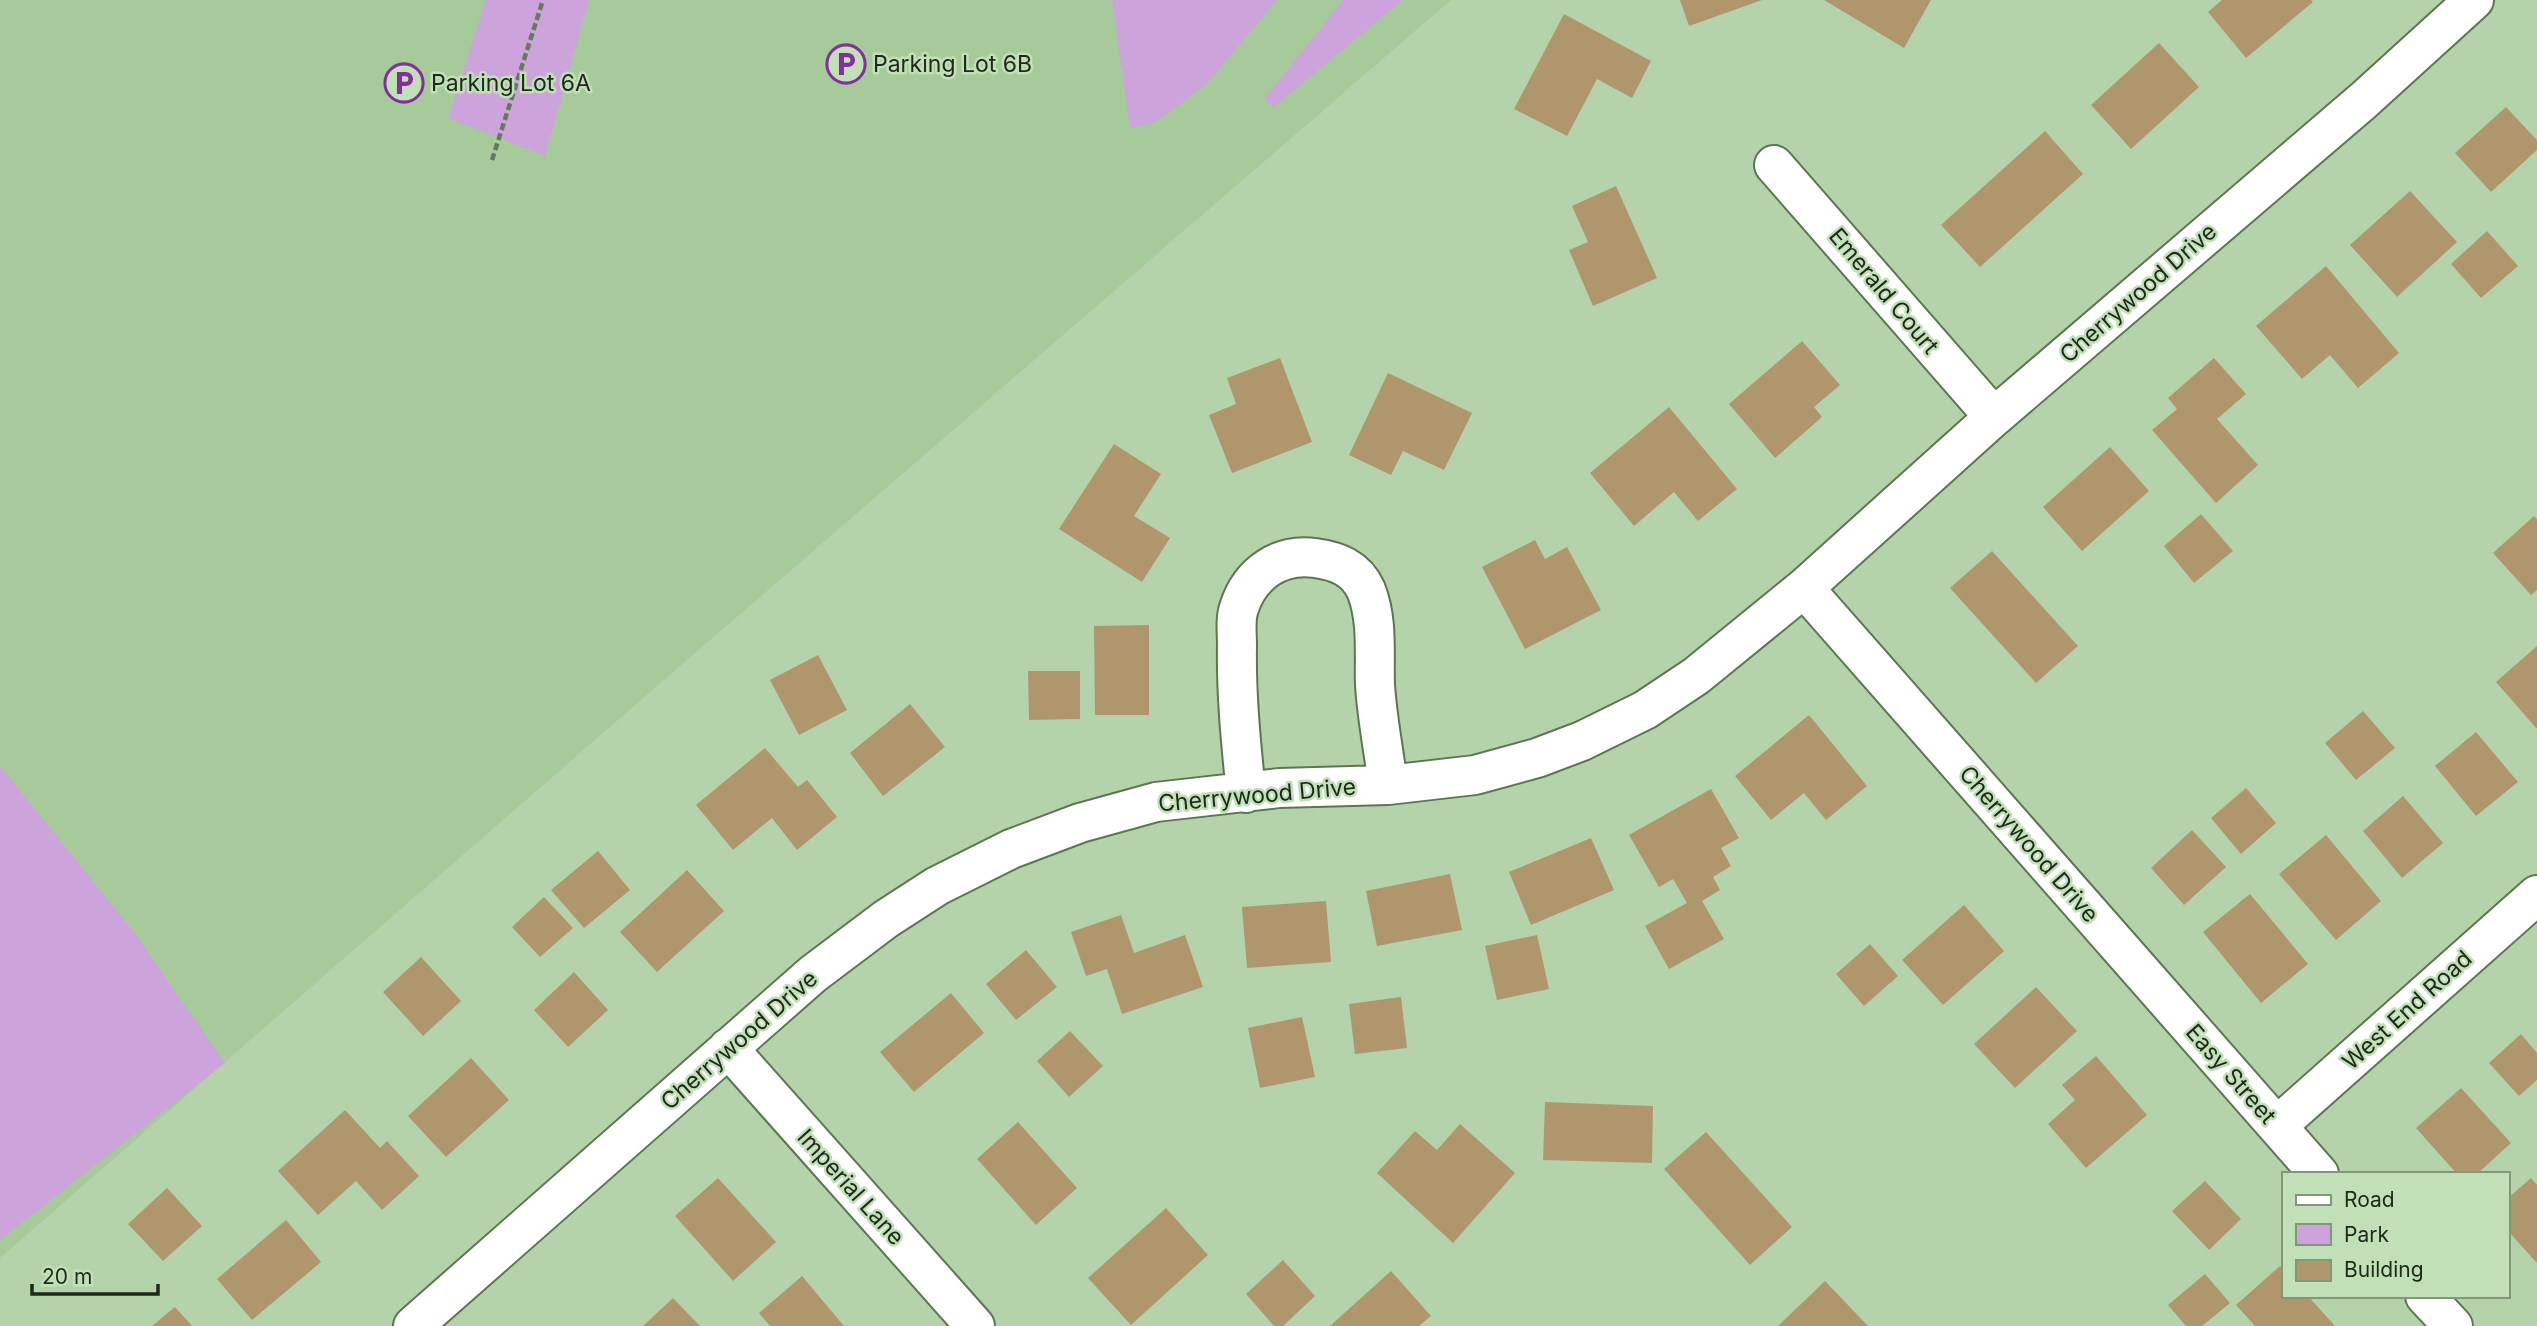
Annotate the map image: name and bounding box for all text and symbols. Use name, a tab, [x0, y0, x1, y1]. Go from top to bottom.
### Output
parking icon: Parking Lot 6B	[825, 43, 867, 85]
place label: Parking Lot 6B	[873, 50, 1032, 78]
parking icon: Parking Lot 6A	[383, 62, 425, 104]
place label: Parking Lot 6A	[431, 69, 591, 97]
street label: Cherrywood Drive	[2054, 217, 2222, 369]
street label: Emerald Court	[1823, 222, 1945, 360]
street label: Cherrywood Drive	[1953, 760, 2105, 928]
street label: Cherrywood Drive	[1157, 772, 1357, 818]
street label: West End Road	[2337, 945, 2477, 1075]
street label: Cherrywood Drive	[655, 964, 823, 1116]
street label: Easy Street	[2180, 1018, 2282, 1130]
street label: Imperial Lane	[792, 1123, 910, 1251]
legend	[2282, 1172, 2509, 1298]
text: Road	[2344, 1187, 2395, 1212]
text: Park	[2344, 1222, 2389, 1247]
scale bar	[32, 1252, 158, 1296]
text: Building	[2344, 1257, 2424, 1282]
text: 20 m	[42, 1264, 92, 1289]

